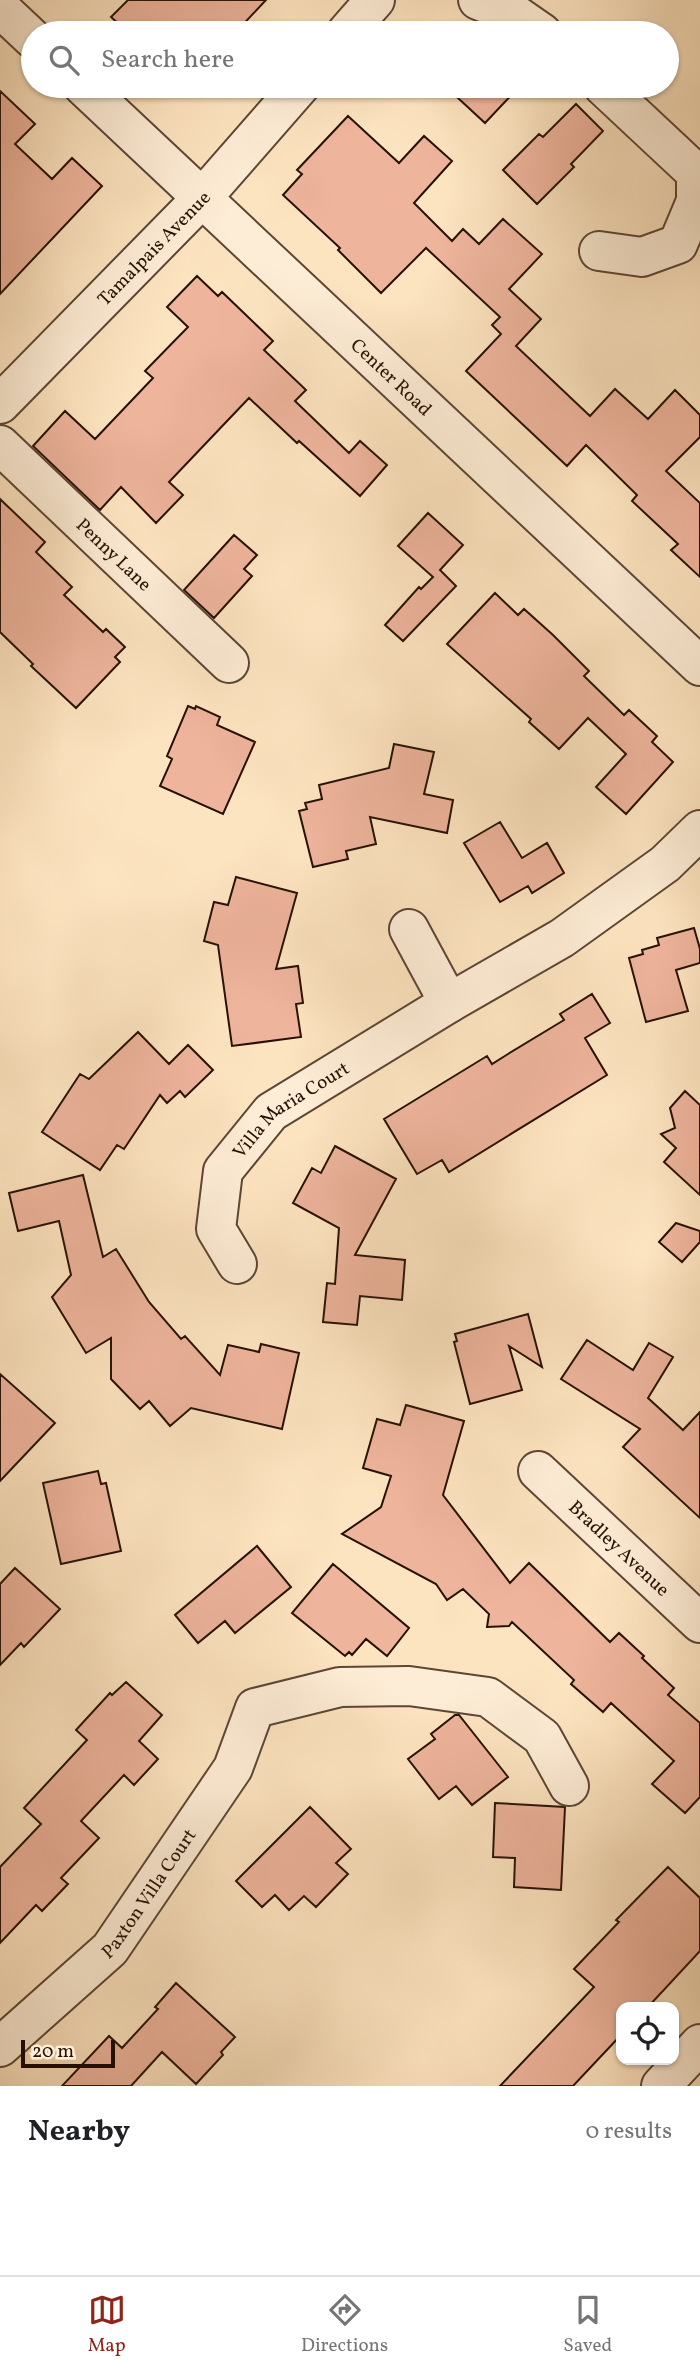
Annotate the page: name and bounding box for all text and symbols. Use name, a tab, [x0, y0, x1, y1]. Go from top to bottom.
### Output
search box	[21, 21, 679, 98]
icon: search	[45, 41, 83, 79]
text: Search here	[101, 42, 234, 78]
street label: Tamalpais Avenue	[92, 186, 217, 312]
street label: Center Road	[344, 333, 437, 423]
street label: Penny Lane	[69, 513, 157, 598]
street label: Villa Maria Court	[227, 1056, 355, 1165]
street label: Bradley Avenue	[562, 1495, 675, 1603]
street label: Paxton Villa Court	[97, 1824, 203, 1966]
map controls	[616, 2002, 679, 2065]
button: locate	[616, 2002, 679, 2065]
scale bar	[21, 2037, 116, 2069]
text: 20 m	[32, 2039, 74, 2065]
text: Nearby	[28, 2111, 130, 2153]
text: 0 results	[585, 2116, 672, 2148]
tab: Map	[88, 2291, 126, 2359]
tab: Directions	[301, 2291, 388, 2359]
tab: Saved	[563, 2291, 612, 2359]

